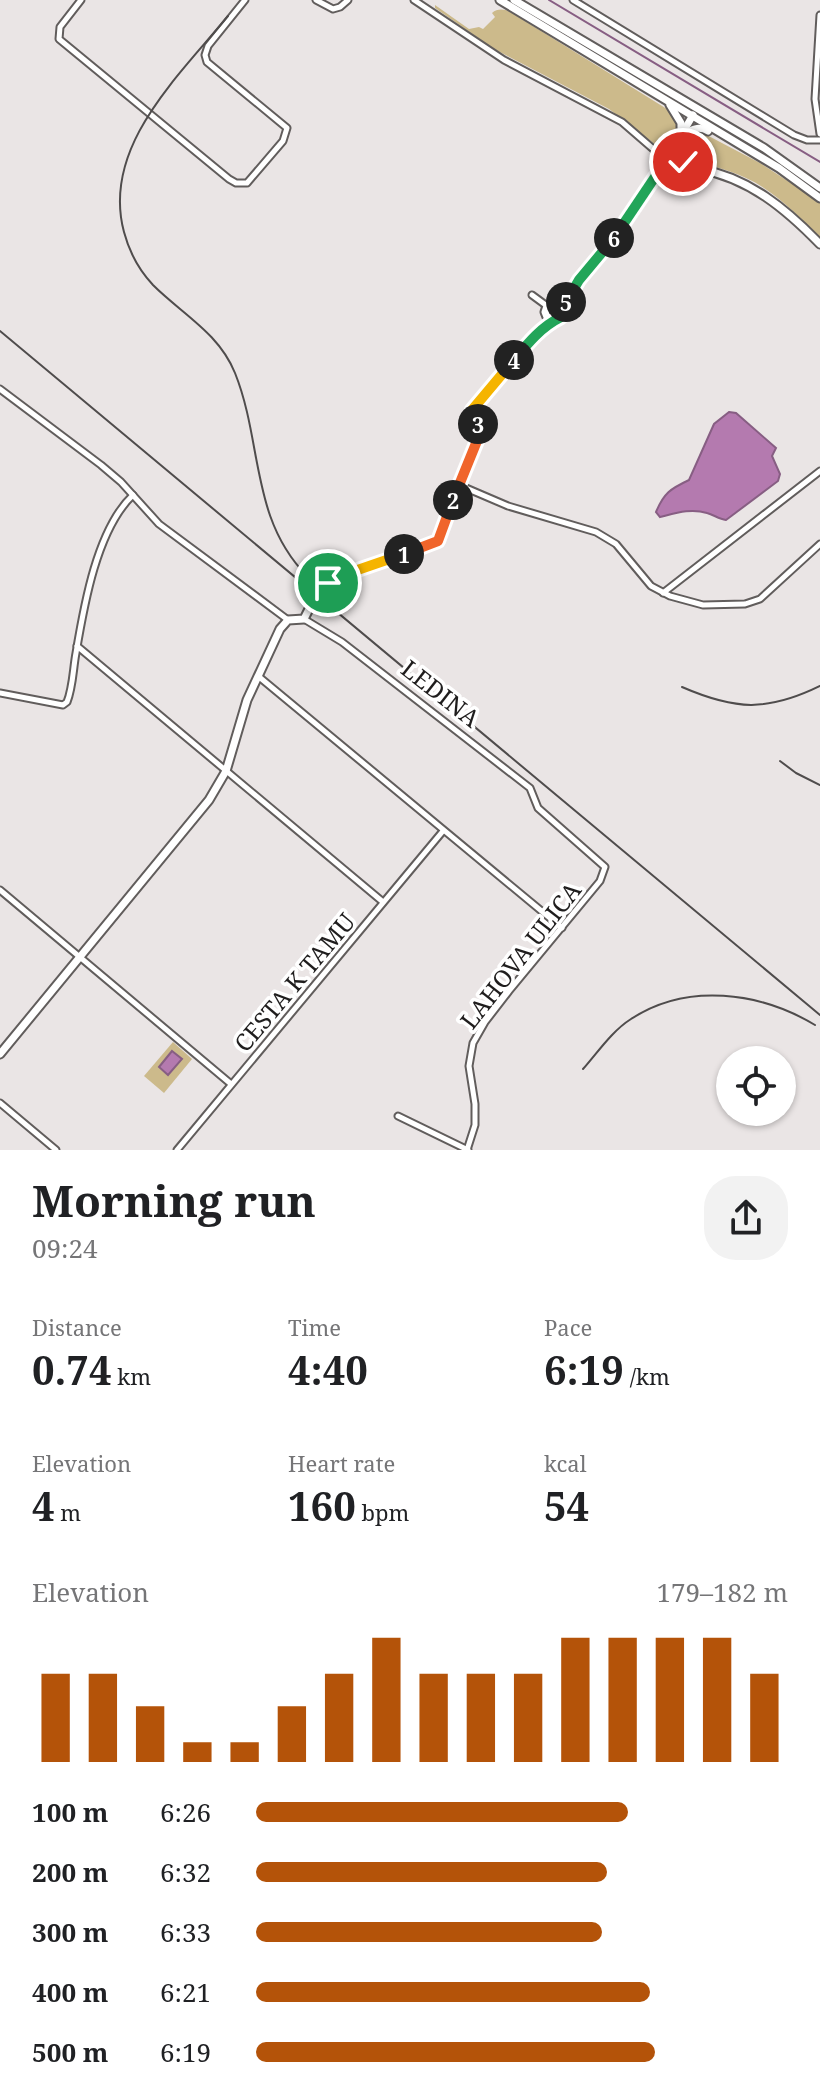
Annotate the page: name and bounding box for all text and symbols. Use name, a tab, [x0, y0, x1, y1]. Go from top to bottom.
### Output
pin	[649, 128, 717, 196]
icon: check	[661, 140, 705, 184]
pin: 6	[594, 218, 634, 258]
text: 6	[608, 223, 620, 253]
pin: 5	[546, 282, 586, 322]
text: 5	[560, 287, 572, 317]
pin: 4	[494, 340, 534, 380]
text: 4	[508, 345, 520, 375]
pin: 3	[458, 404, 498, 444]
text: 3	[472, 409, 484, 439]
pin: 2	[433, 480, 473, 520]
text: 2	[447, 485, 459, 515]
pin: 1	[384, 534, 424, 574]
text: 1	[398, 539, 410, 569]
pin	[294, 549, 362, 617]
icon: arrive	[306, 561, 350, 605]
street label: LEDINA	[395, 652, 487, 734]
street label: LAHOVA ULICA	[452, 875, 588, 1035]
street label: CESTA K TAMU	[226, 906, 362, 1058]
map controls	[716, 1046, 796, 1126]
button: locate	[716, 1046, 796, 1126]
text: Morning run	[32, 1170, 316, 1230]
button: share	[704, 1176, 788, 1260]
text: 09:24	[32, 1230, 98, 1266]
text: Distance	[32, 1312, 122, 1342]
text: Time	[288, 1312, 341, 1342]
text: Pace	[544, 1312, 592, 1342]
text: 0.74	[32, 1342, 112, 1397]
text: 4:40	[288, 1342, 368, 1397]
text: 6:19	[544, 1342, 624, 1397]
text: km	[112, 1361, 151, 1391]
text: /km	[624, 1361, 670, 1391]
text: Elevation	[32, 1448, 131, 1478]
text: Heart rate	[288, 1448, 395, 1478]
text: kcal	[544, 1448, 586, 1478]
text: 4	[32, 1478, 55, 1533]
text: 160	[288, 1478, 356, 1533]
text: 54	[544, 1478, 589, 1533]
text: m	[55, 1497, 81, 1527]
text: bpm	[356, 1497, 409, 1527]
text: Elevation	[32, 1574, 149, 1610]
text: 179–182 m	[656, 1574, 788, 1610]
text: 100 m	[32, 1794, 108, 1830]
text: 6:26	[160, 1794, 211, 1830]
text: 200 m	[32, 1854, 108, 1890]
text: 6:32	[160, 1854, 211, 1890]
text: 300 m	[32, 1914, 108, 1950]
text: 6:33	[160, 1914, 211, 1950]
text: 400 m	[32, 1974, 108, 2010]
text: 6:21	[160, 1974, 211, 2010]
text: 500 m	[32, 2034, 108, 2070]
text: 6:19	[160, 2034, 211, 2070]

